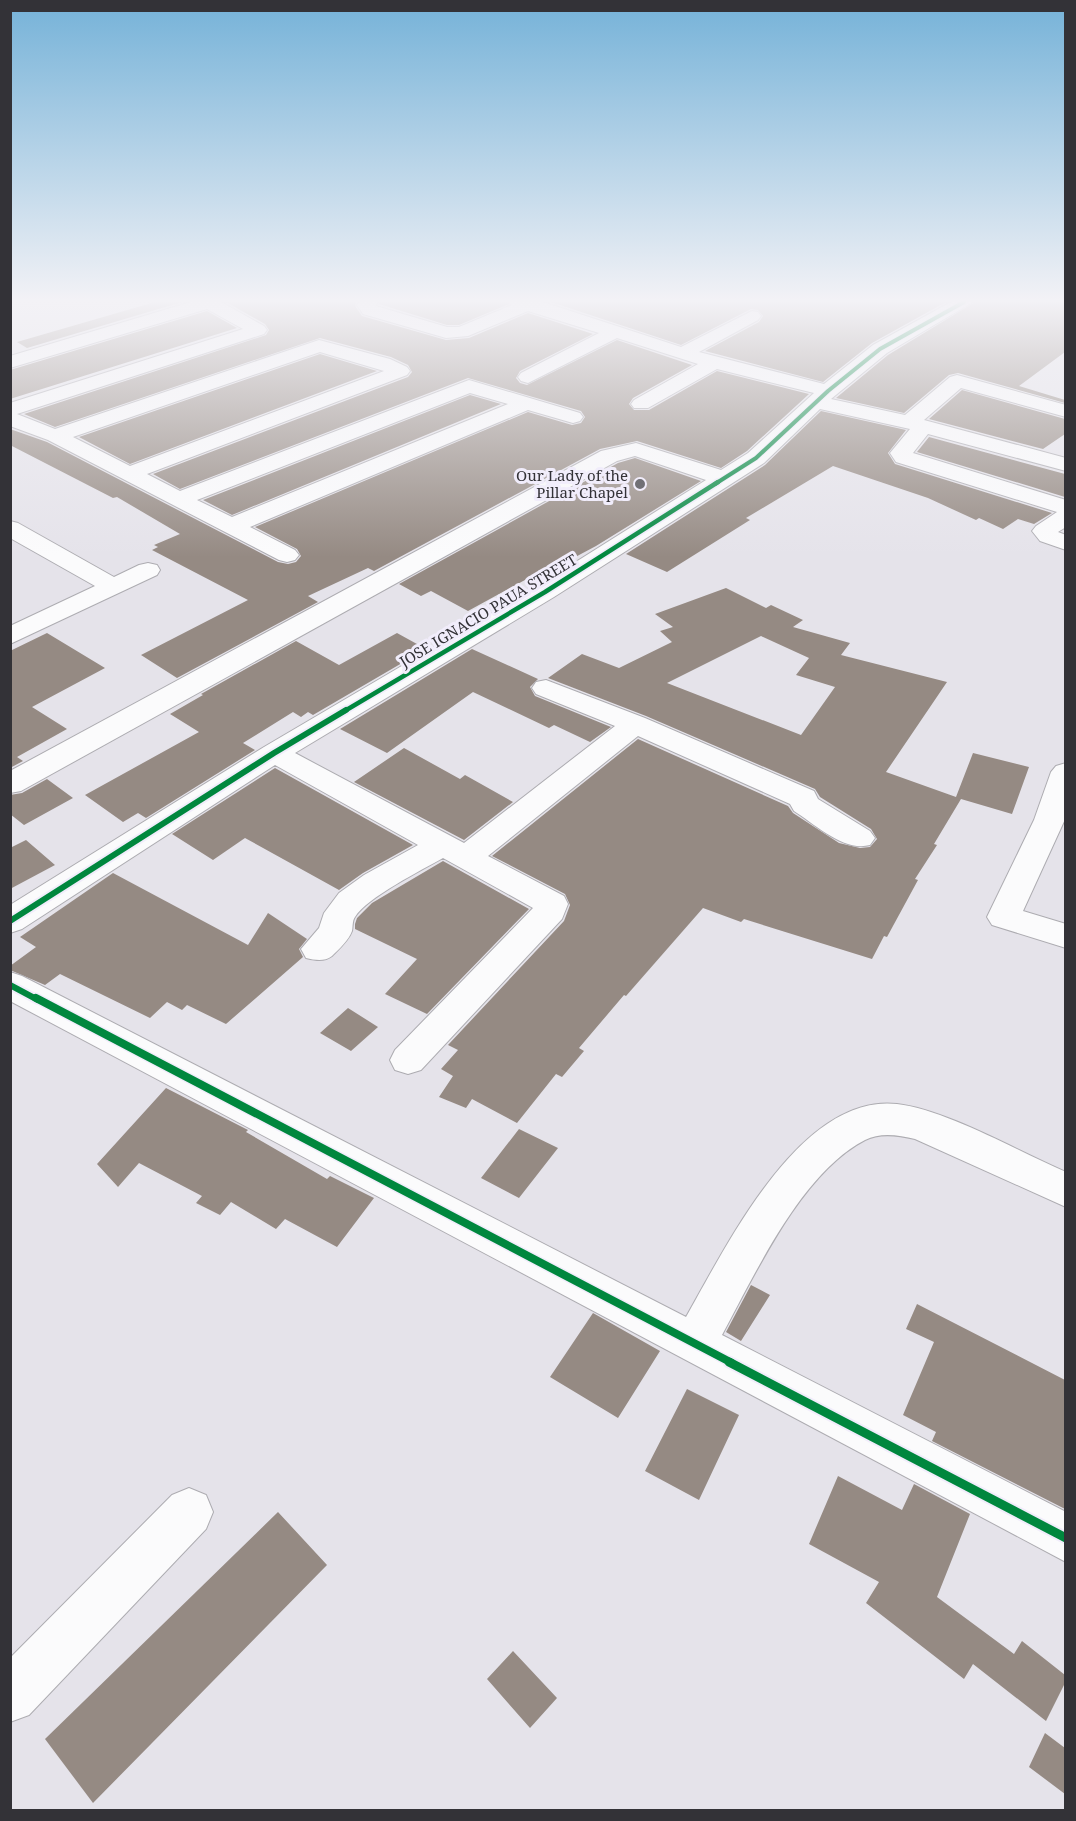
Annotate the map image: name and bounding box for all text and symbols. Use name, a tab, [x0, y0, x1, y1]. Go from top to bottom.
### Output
place label: Our Lady of the Pillar Chapel	[516, 465, 628, 502]
marker: Our Lady of the Pillar Chapel	[633, 477, 647, 491]
street label: JOSE IGNACIO PAUA STREET	[395, 549, 581, 672]

